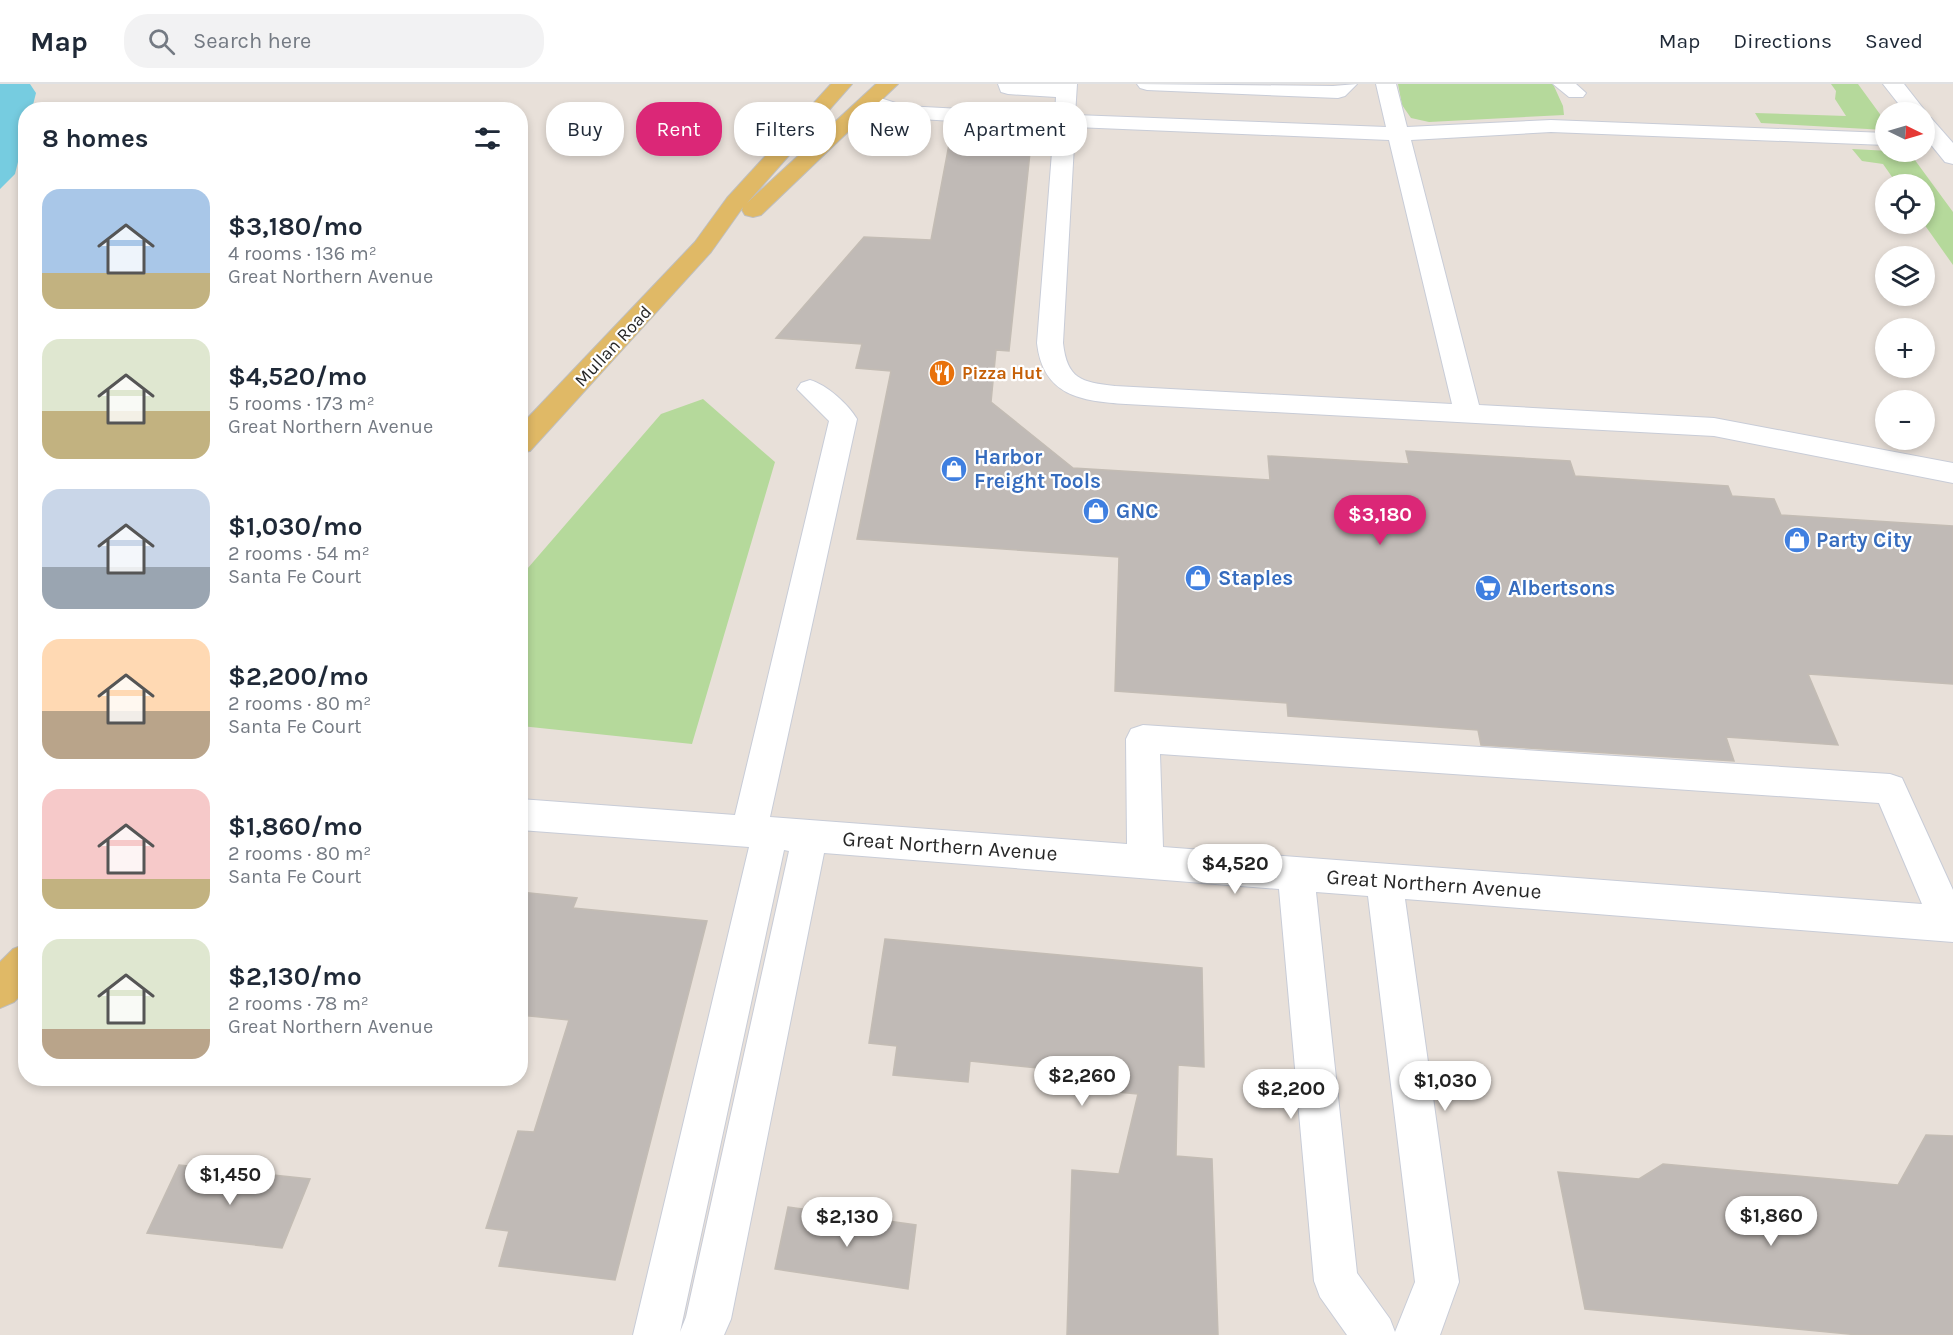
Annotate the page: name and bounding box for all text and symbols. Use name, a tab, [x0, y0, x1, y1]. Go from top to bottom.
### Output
search box	[124, 14, 544, 68]
text: Map	[30, 25, 88, 58]
icon: search	[145, 25, 178, 58]
text: Search here	[193, 28, 311, 54]
text: Map	[1659, 29, 1700, 53]
text: Directions	[1733, 29, 1832, 53]
text: Saved	[1865, 29, 1923, 53]
chip: Buy	[546, 102, 624, 156]
chip: Rent	[636, 102, 722, 156]
chip: Filters	[734, 102, 836, 156]
chip: New	[848, 102, 931, 156]
chip: Apartment	[943, 102, 1087, 156]
north arrow	[1875, 102, 1935, 162]
map controls	[1875, 102, 1935, 450]
icon: filters	[471, 122, 504, 155]
text: 8 homes	[42, 123, 148, 154]
button: locate	[1875, 174, 1935, 234]
text: $3,180/mo	[228, 211, 363, 242]
icon: home	[90, 213, 162, 285]
text: 4 rooms · 136 m²	[228, 242, 377, 265]
button: layers	[1875, 246, 1935, 306]
text: Great Northern Avenue	[228, 265, 433, 288]
street label: Mullan Road	[570, 301, 656, 391]
button: +	[1875, 318, 1935, 378]
restaurant icon: Pizza Hut	[927, 358, 957, 388]
text: $4,520/mo	[228, 361, 367, 392]
place label: Pizza Hut	[962, 362, 1042, 384]
icon: home	[90, 363, 162, 435]
button: −	[1875, 390, 1935, 450]
text: 5 rooms · 173 m²	[228, 392, 375, 415]
text: Great Northern Avenue	[228, 415, 433, 438]
place label: Harbor Freight Tools	[974, 445, 1101, 493]
shop icon: Harbor Freight Tools	[939, 454, 969, 484]
pin: $3,180	[1331, 495, 1429, 546]
shop icon: GNC	[1081, 496, 1111, 526]
place label: GNC	[1116, 499, 1159, 523]
text: $3,180	[1348, 503, 1412, 526]
text: $1,030/mo	[228, 511, 362, 542]
icon: home	[90, 513, 162, 585]
shop icon: Party City	[1782, 525, 1812, 555]
place label: Party City	[1816, 528, 1912, 552]
text: 2 rooms · 54 m²	[228, 542, 370, 565]
shop icon: Staples	[1183, 563, 1213, 593]
text: Santa Fe Court	[228, 565, 361, 588]
place label: Staples	[1218, 566, 1293, 590]
supermarket icon: Albertsons	[1473, 573, 1503, 603]
place label: Albertsons	[1508, 576, 1615, 600]
text: $2,200/mo	[228, 661, 369, 692]
icon: home	[90, 663, 162, 735]
text: 2 rooms · 80 m²	[228, 692, 371, 715]
text: Santa Fe Court	[228, 715, 361, 738]
text: $1,860/mo	[228, 811, 362, 842]
icon: home	[90, 813, 162, 885]
street label: Great Northern Avenue	[842, 827, 1058, 865]
text: 2 rooms · 80 m²	[228, 842, 371, 865]
pin: $4,520	[1186, 844, 1284, 895]
text: $4,520	[1201, 852, 1269, 875]
text: Santa Fe Court	[228, 865, 361, 888]
street label: Great Northern Avenue	[1326, 865, 1542, 903]
text: $2,130/mo	[228, 961, 362, 992]
icon: home	[90, 963, 162, 1035]
text: 2 rooms · 78 m²	[228, 992, 369, 1015]
text: Great Northern Avenue	[228, 1015, 433, 1038]
pin: $2,260	[1033, 1056, 1131, 1107]
pin: $1,030	[1396, 1061, 1494, 1112]
text: $2,260	[1048, 1064, 1116, 1087]
pin: $2,200	[1242, 1069, 1340, 1120]
text: $1,030	[1413, 1069, 1477, 1092]
text: $2,200	[1257, 1077, 1325, 1100]
pin: $1,450	[181, 1155, 279, 1206]
text: $1,450	[199, 1163, 261, 1186]
pin: $1,860	[1722, 1196, 1820, 1247]
pin: $2,130	[798, 1197, 896, 1248]
text: $1,860	[1739, 1204, 1803, 1227]
text: $2,130	[815, 1205, 879, 1228]

